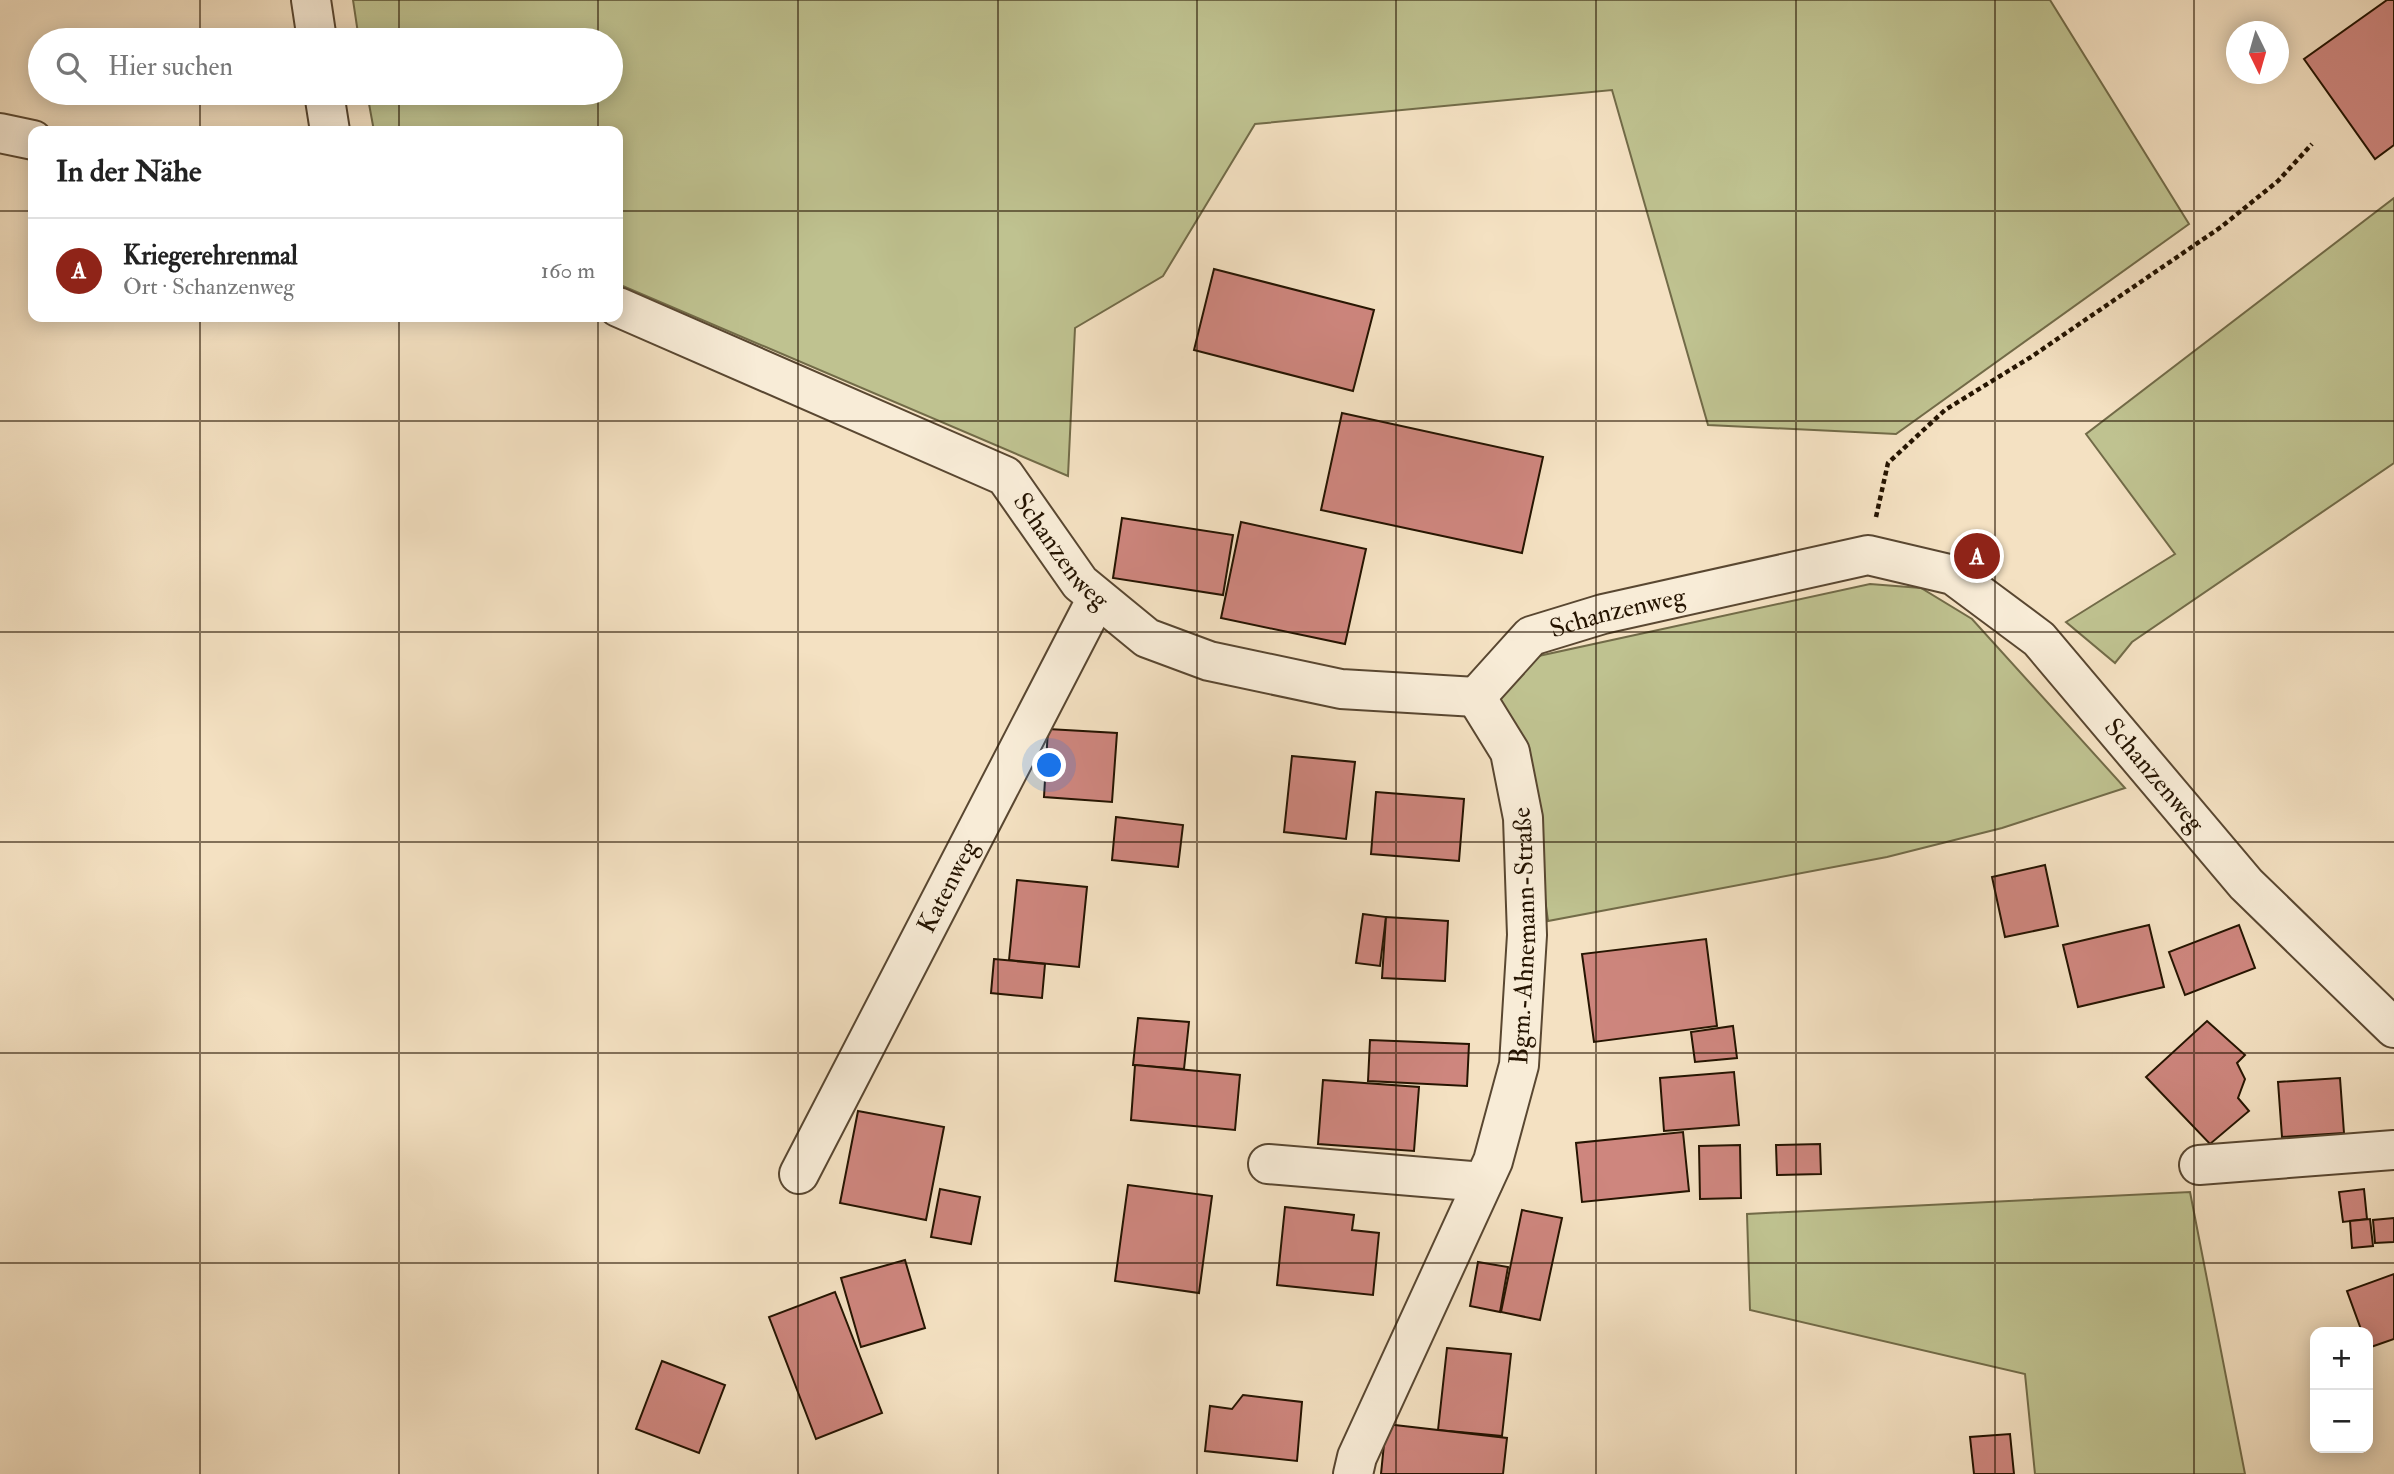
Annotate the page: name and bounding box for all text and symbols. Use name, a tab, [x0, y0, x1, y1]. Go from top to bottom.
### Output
north arrow	[2226, 21, 2289, 84]
search box	[28, 28, 623, 105]
icon: search	[52, 48, 90, 86]
text: Hier suchen	[108, 51, 233, 83]
text: In der Nähe	[56, 153, 201, 190]
text: Kriegerehrenmal	[123, 240, 298, 272]
text: A	[72, 256, 86, 285]
text: 160 m	[541, 256, 595, 285]
text: Ort · Schanzenweg	[123, 272, 295, 301]
street label: Schanzenweg	[1006, 487, 1116, 617]
pin: A	[1954, 530, 2000, 582]
street label: Schanzenweg	[1546, 580, 1690, 645]
street label: Schanzenweg	[2097, 712, 2212, 840]
your location	[1032, 748, 1066, 782]
street label: Bgm.-Ahnemann-Straße	[1503, 804, 1543, 1065]
street label: Katenweg	[911, 833, 986, 938]
map controls	[2310, 1327, 2373, 1453]
button: +	[2310, 1327, 2373, 1390]
button: −	[2310, 1390, 2373, 1453]

